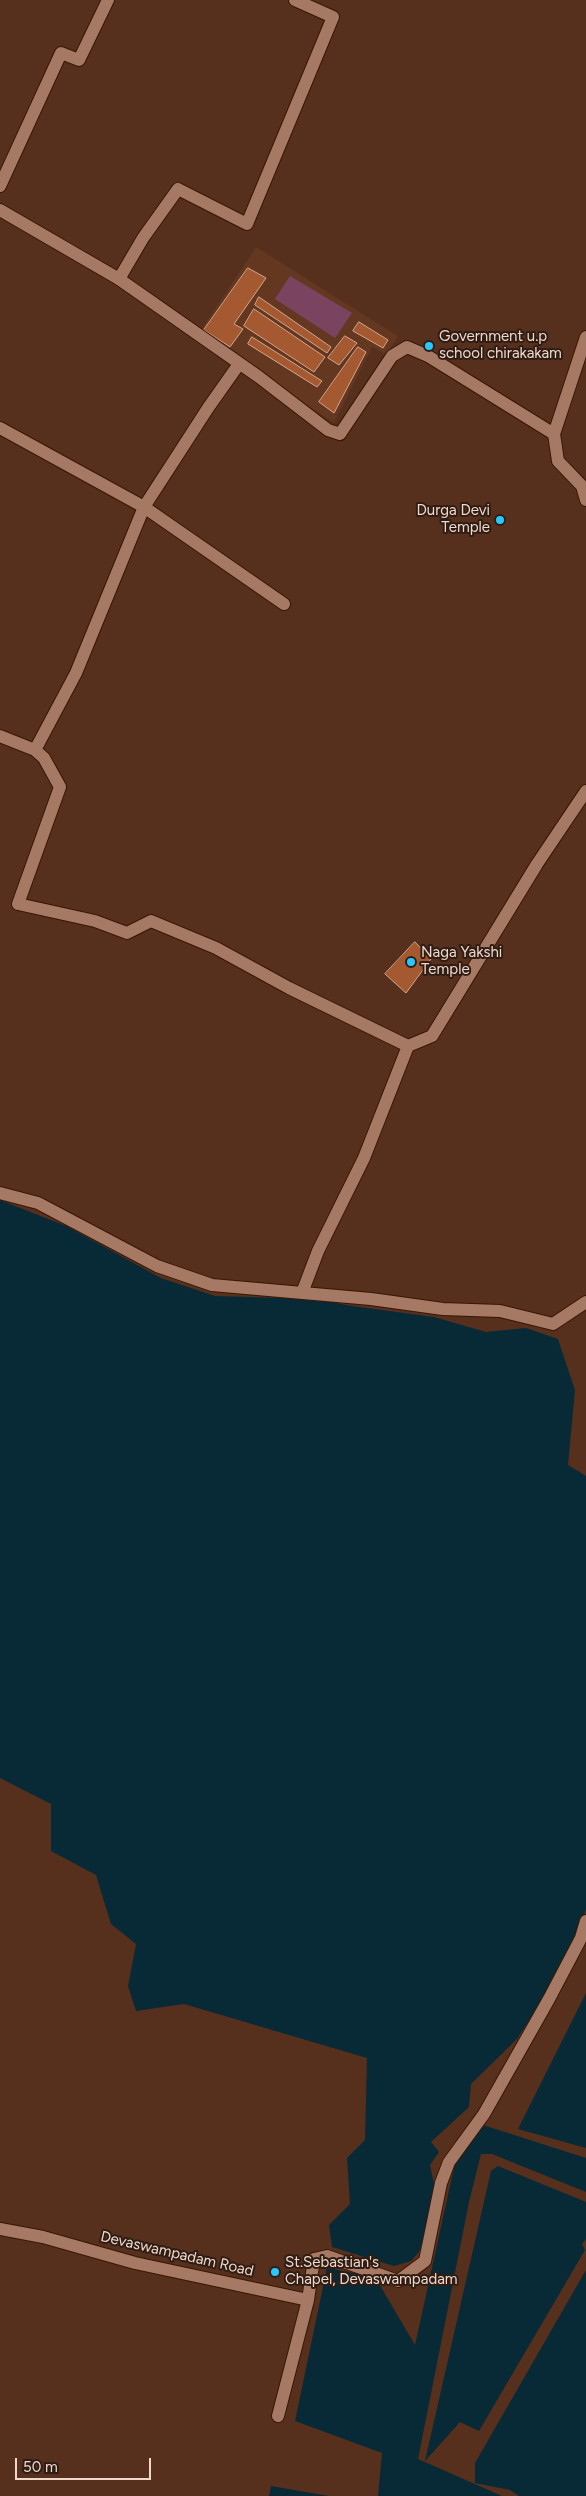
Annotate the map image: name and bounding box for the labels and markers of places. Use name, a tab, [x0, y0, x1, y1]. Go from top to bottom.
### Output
place label: Government u.p school chirakakam	[439, 328, 562, 363]
marker: Government u.p school chirakakam	[423, 340, 435, 352]
place label: Durga Devi Temple	[416, 502, 490, 537]
marker: Durga Devi Temple	[494, 514, 506, 526]
place label: Naga Yakshi Temple	[421, 944, 502, 979]
marker: Naga Yakshi Temple	[405, 956, 417, 968]
place label: St.Sebastian's Chapel, Devaswampadam	[285, 2254, 458, 2289]
marker: St.Sebastian's Chapel, Devaswampadam	[269, 2266, 281, 2278]

